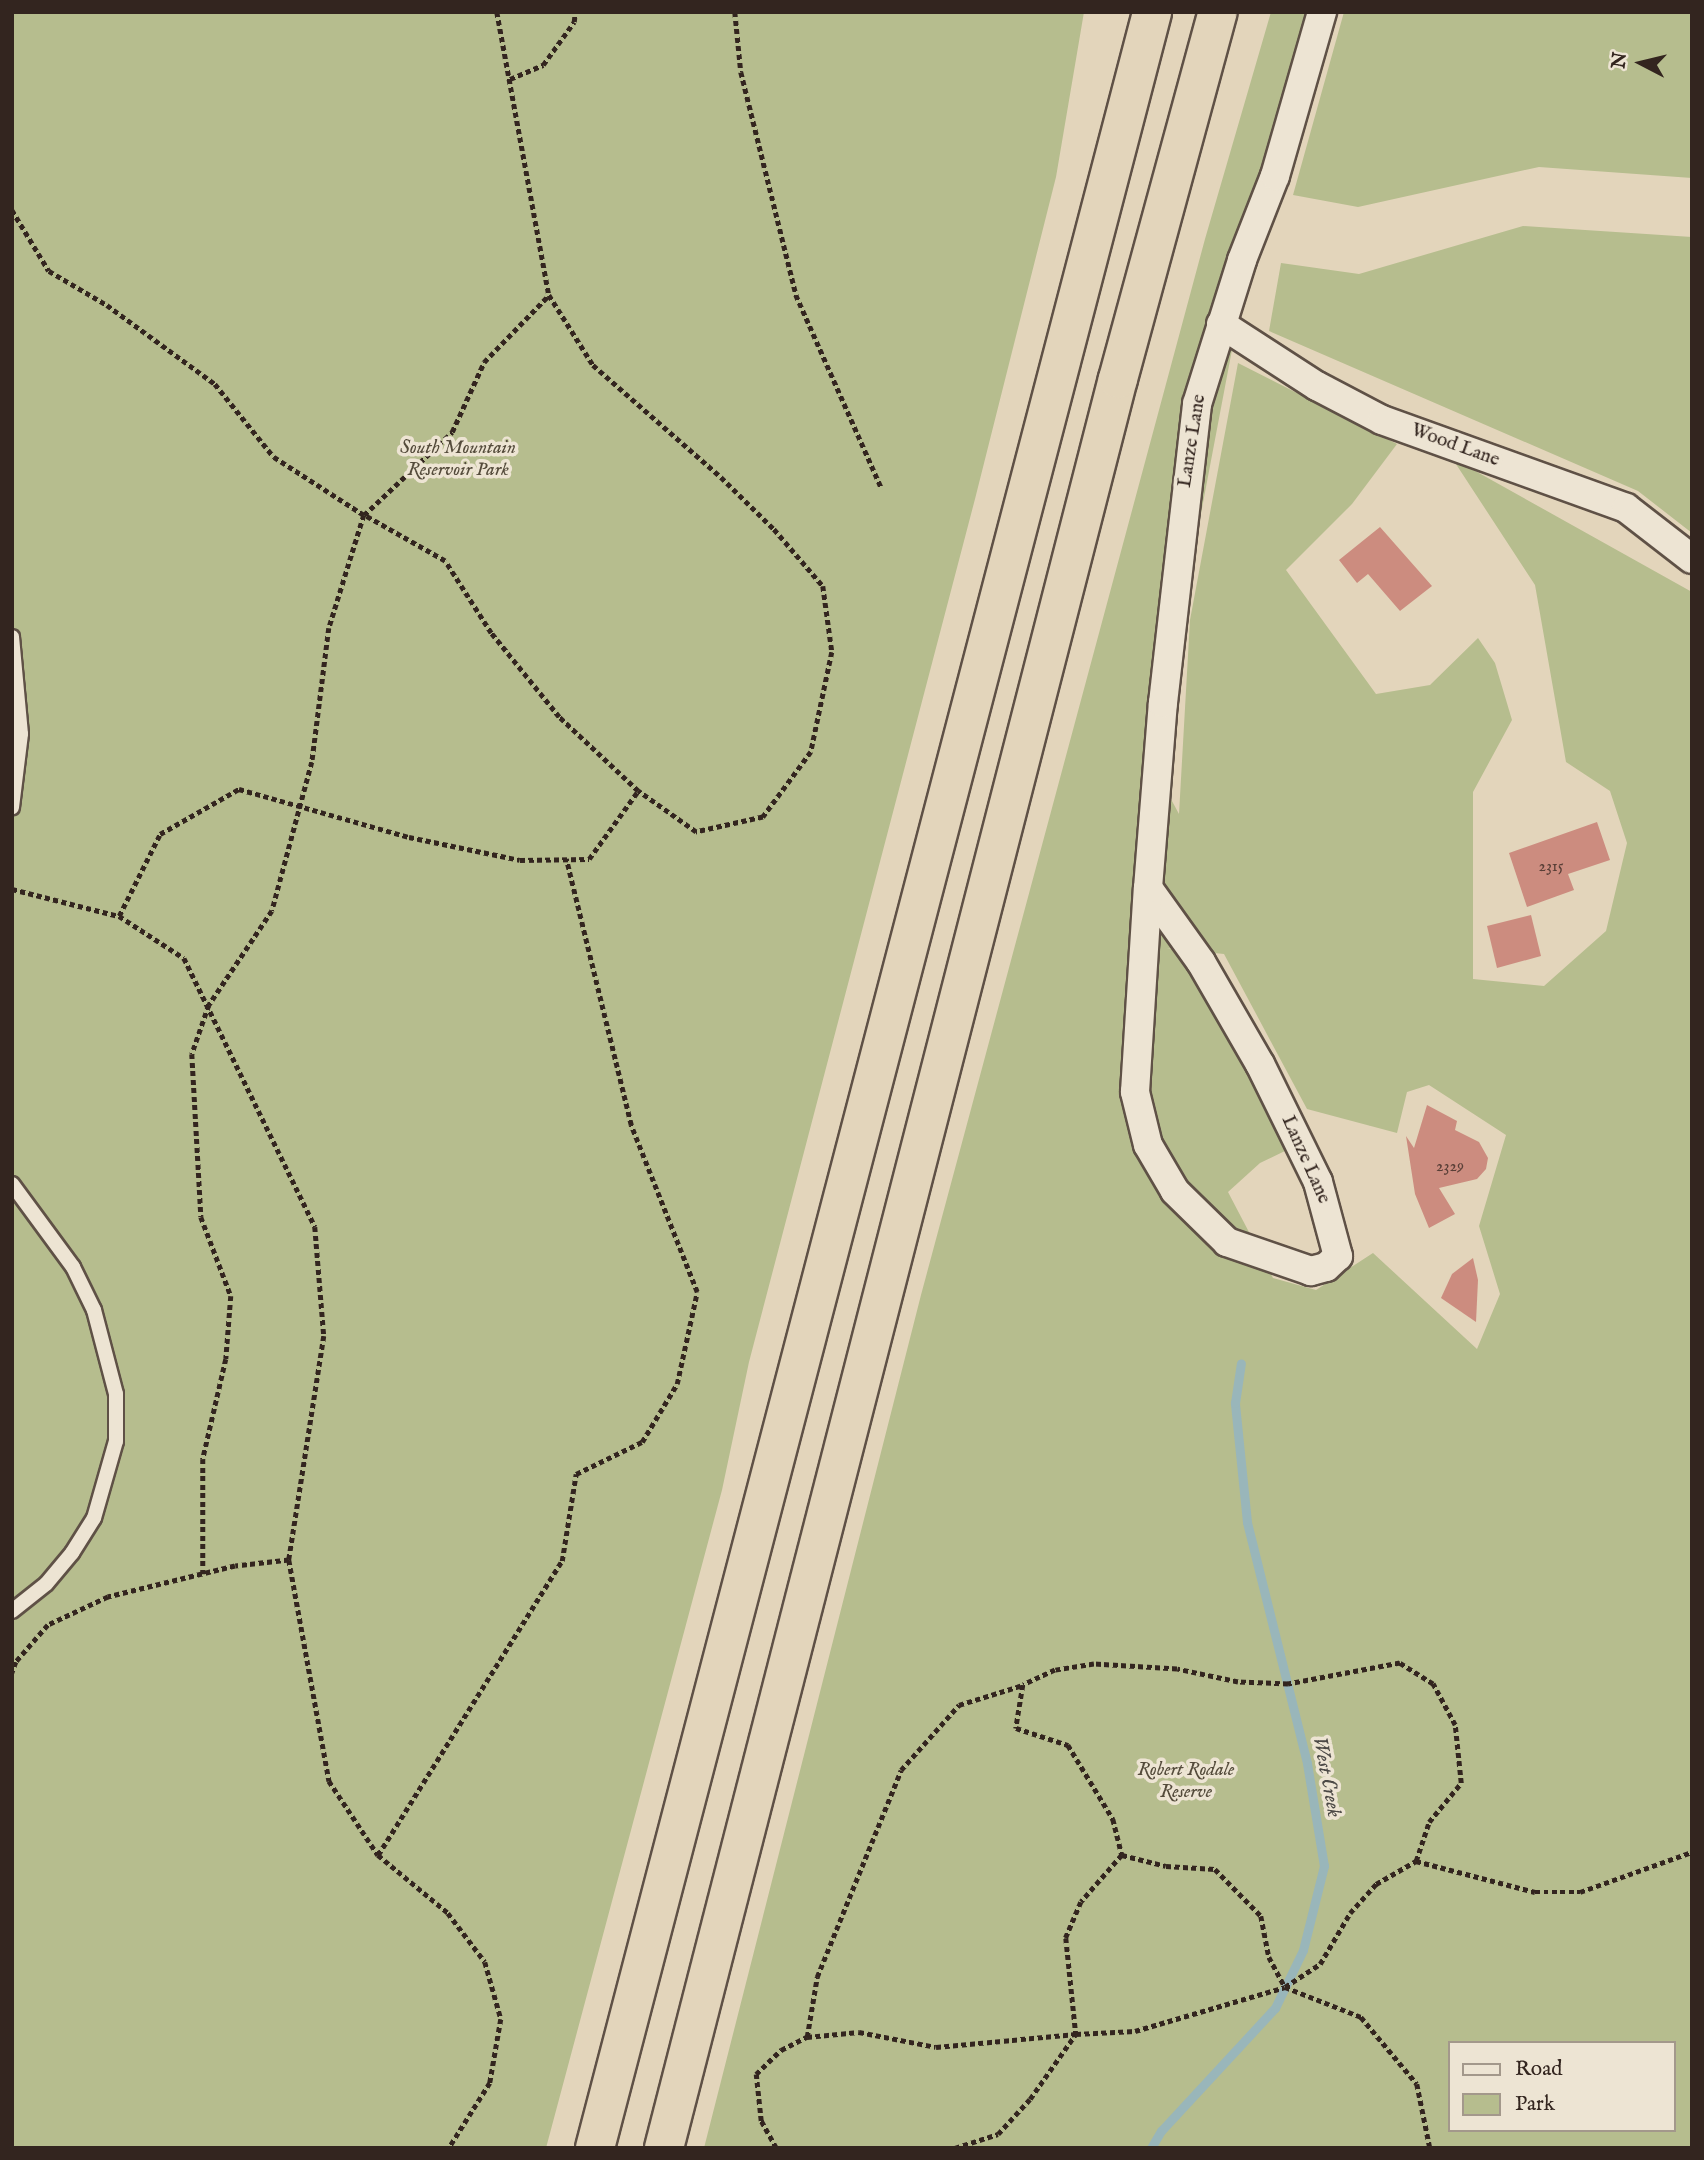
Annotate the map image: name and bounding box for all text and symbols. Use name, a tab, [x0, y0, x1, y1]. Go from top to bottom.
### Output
north arrow	[1606, 28, 1676, 98]
text: N	[1607, 51, 1633, 70]
street label: Lanze Lane	[1174, 393, 1212, 489]
street label: Wood Lane	[1408, 419, 1502, 473]
park label: South Mountain Reservoir Park	[400, 438, 516, 482]
house number: 2315	[1538, 857, 1564, 877]
street label: Lanze Lane	[1275, 1112, 1335, 1208]
house number: 2329	[1436, 1157, 1464, 1177]
water label: West Creek	[1306, 1734, 1346, 1820]
park label: Robert Rodale Reserve	[1138, 1760, 1234, 1804]
legend	[1448, 2041, 1676, 2132]
text: Road	[1515, 2056, 1562, 2083]
text: Park	[1515, 2091, 1555, 2118]

